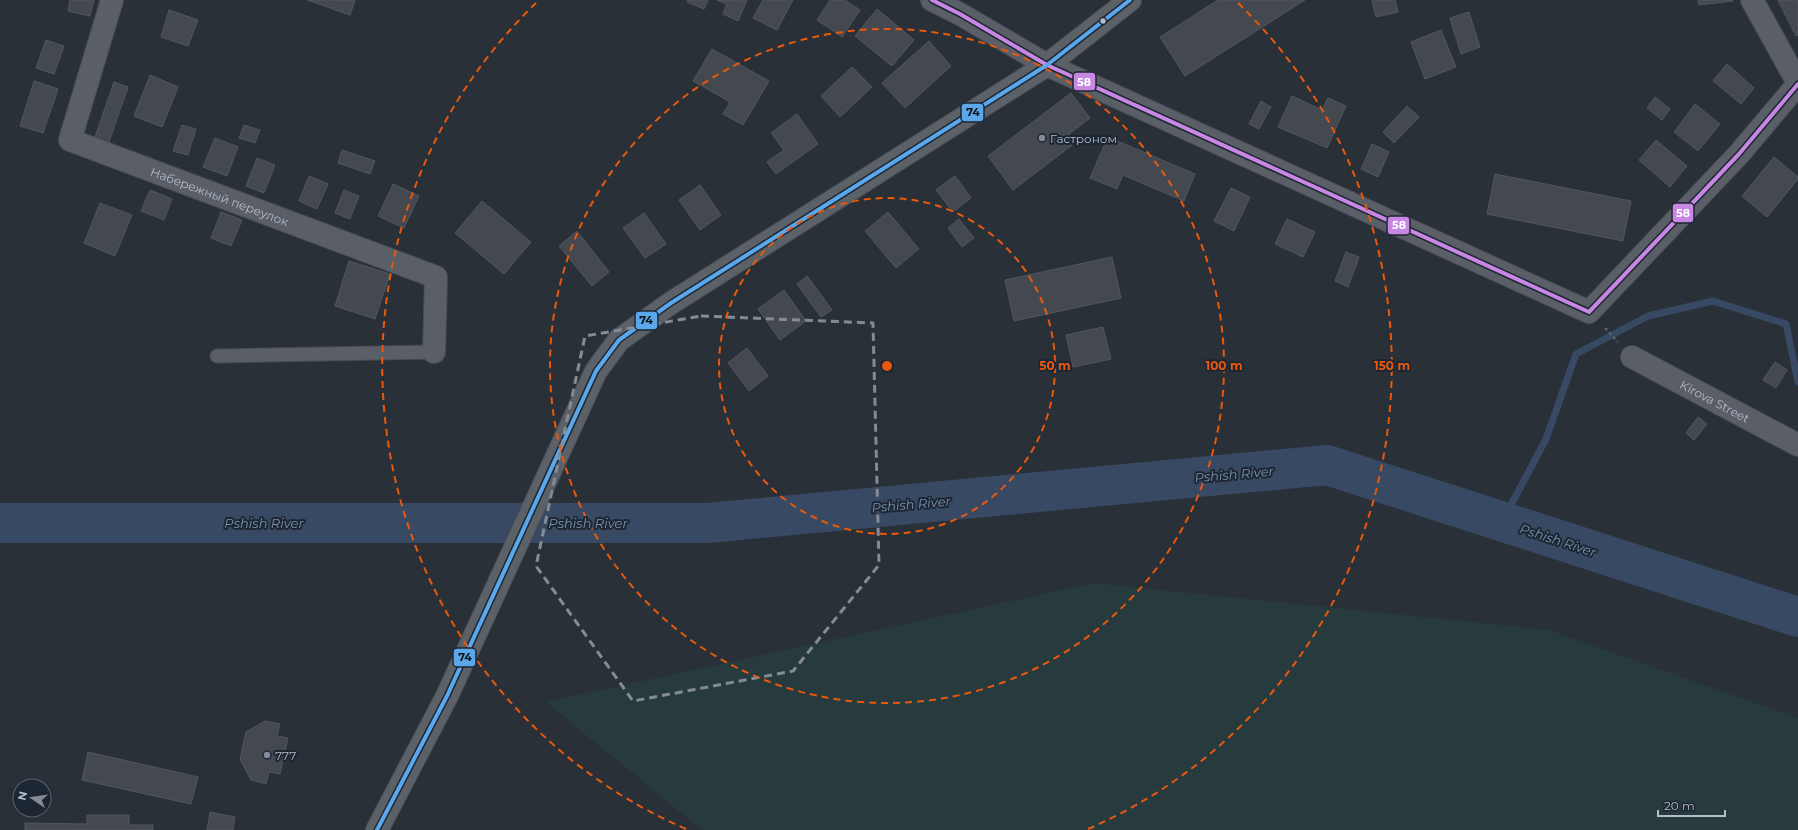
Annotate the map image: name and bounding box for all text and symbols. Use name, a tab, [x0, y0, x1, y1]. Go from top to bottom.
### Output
unlabelled marker	[1098, 16, 1108, 26]
line badge: 58	[1073, 72, 1096, 91]
text: 58	[1077, 75, 1091, 89]
line badge: 74	[961, 103, 984, 122]
text: 74	[966, 105, 980, 119]
place label: Гастроном	[1050, 131, 1117, 146]
marker: Гастроном	[1037, 133, 1047, 143]
street label: Набережный переулок	[149, 163, 291, 229]
line badge: 58	[1672, 203, 1694, 223]
text: 58	[1676, 206, 1690, 220]
line badge: 58	[1387, 216, 1410, 235]
text: 58	[1392, 218, 1406, 232]
line badge: 74	[635, 311, 658, 330]
text: 74	[639, 313, 653, 327]
text: 50 m	[1039, 358, 1071, 373]
text: 100 m	[1206, 358, 1242, 373]
text: 150 m	[1374, 358, 1410, 373]
centre of rings	[880, 359, 894, 373]
street label: Kirova Street	[1678, 376, 1753, 426]
water label: Pshish River	[1194, 463, 1275, 485]
water label: Pshish River	[871, 493, 952, 515]
water label: Pshish River	[224, 515, 304, 531]
water label: Pshish River	[548, 515, 628, 531]
water label: Pshish River	[1518, 520, 1599, 560]
line badge: 74	[453, 648, 476, 667]
text: 74	[458, 650, 472, 664]
place label: 777	[275, 748, 296, 763]
marker: 777	[262, 750, 272, 760]
north arrow	[12, 778, 52, 818]
text: N	[14, 790, 30, 802]
scale bar	[1658, 792, 1725, 818]
text: 20 m	[1664, 798, 1695, 813]

